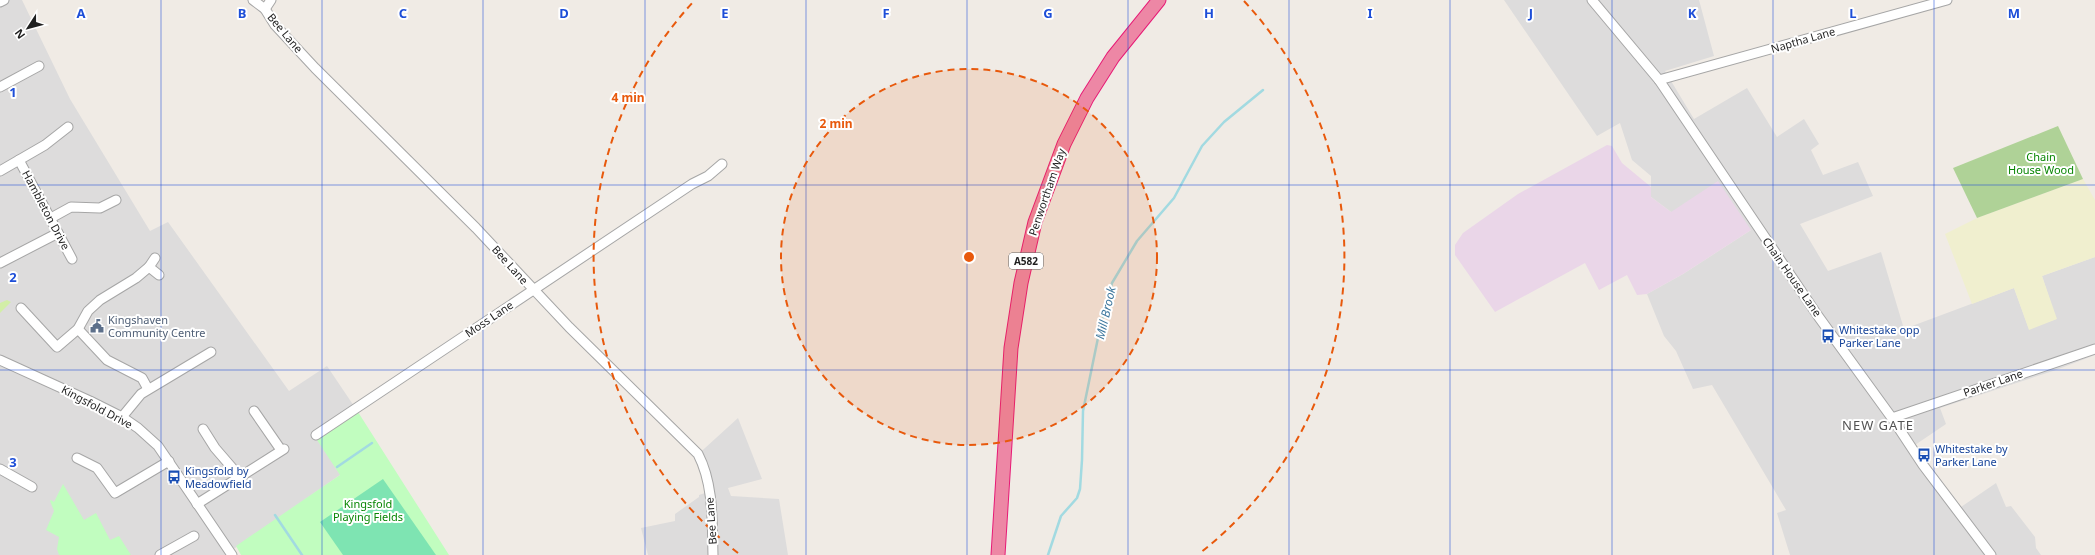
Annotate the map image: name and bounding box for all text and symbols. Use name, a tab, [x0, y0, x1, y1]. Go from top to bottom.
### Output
text: A	[77, 4, 86, 22]
text: B	[238, 4, 246, 22]
text: C	[399, 4, 407, 22]
text: D	[559, 4, 569, 22]
text: E	[721, 4, 729, 22]
text: F	[882, 4, 890, 22]
text: G	[1043, 4, 1053, 22]
text: H	[1204, 4, 1214, 22]
text: I	[1367, 4, 1373, 22]
text: J	[1528, 4, 1533, 22]
text: K	[1688, 4, 1697, 22]
text: L	[1849, 4, 1857, 22]
text: M	[2008, 4, 2020, 22]
north arrow	[8, 8, 48, 48]
street label: Bee Lane	[264, 10, 306, 56]
street label: Naptha Lane	[1769, 23, 1837, 56]
text: N	[11, 26, 28, 42]
text: 1	[9, 83, 17, 101]
text: 4 min	[611, 89, 645, 106]
text: 2 min	[819, 115, 853, 132]
street label: Penwortham Way	[1025, 146, 1069, 237]
park label: Chain House Wood	[2008, 149, 2074, 177]
street label: Hambleton Drive	[19, 167, 74, 252]
street label: Chain House Lane	[1760, 234, 1825, 319]
street label: Bee Lane	[489, 242, 532, 287]
centre of rings	[962, 250, 976, 264]
road number: A582	[1009, 253, 1043, 269]
text: 2	[9, 268, 17, 286]
water label: Mill Brook	[1091, 284, 1120, 341]
street label: Moss Lane	[462, 297, 516, 340]
place label: Kingshaven Community Centre	[108, 312, 206, 340]
public building icon: Kingshaven Community Centre	[89, 318, 105, 334]
place label: Whitestake opp Parker Lane	[1839, 322, 1920, 350]
bus stop icon: Whitestake opp Parker Lane	[1820, 328, 1836, 344]
street label: Parker Lane	[1961, 365, 2024, 400]
street label: Kingsfold Drive	[59, 381, 135, 432]
district label: NEW GATE	[1842, 416, 1914, 434]
place label: Whitestake by Parker Lane	[1935, 441, 2008, 469]
bus stop icon: Whitestake by Parker Lane	[1916, 447, 1932, 463]
text: 3	[9, 453, 17, 471]
place label: Kingsfold by Meadowfield	[185, 463, 252, 491]
bus stop icon: Kingsfold by Meadowfield	[166, 469, 182, 485]
park label: Kingsfold Playing Fields	[333, 496, 403, 524]
street label: Bee Lane	[701, 497, 720, 545]

